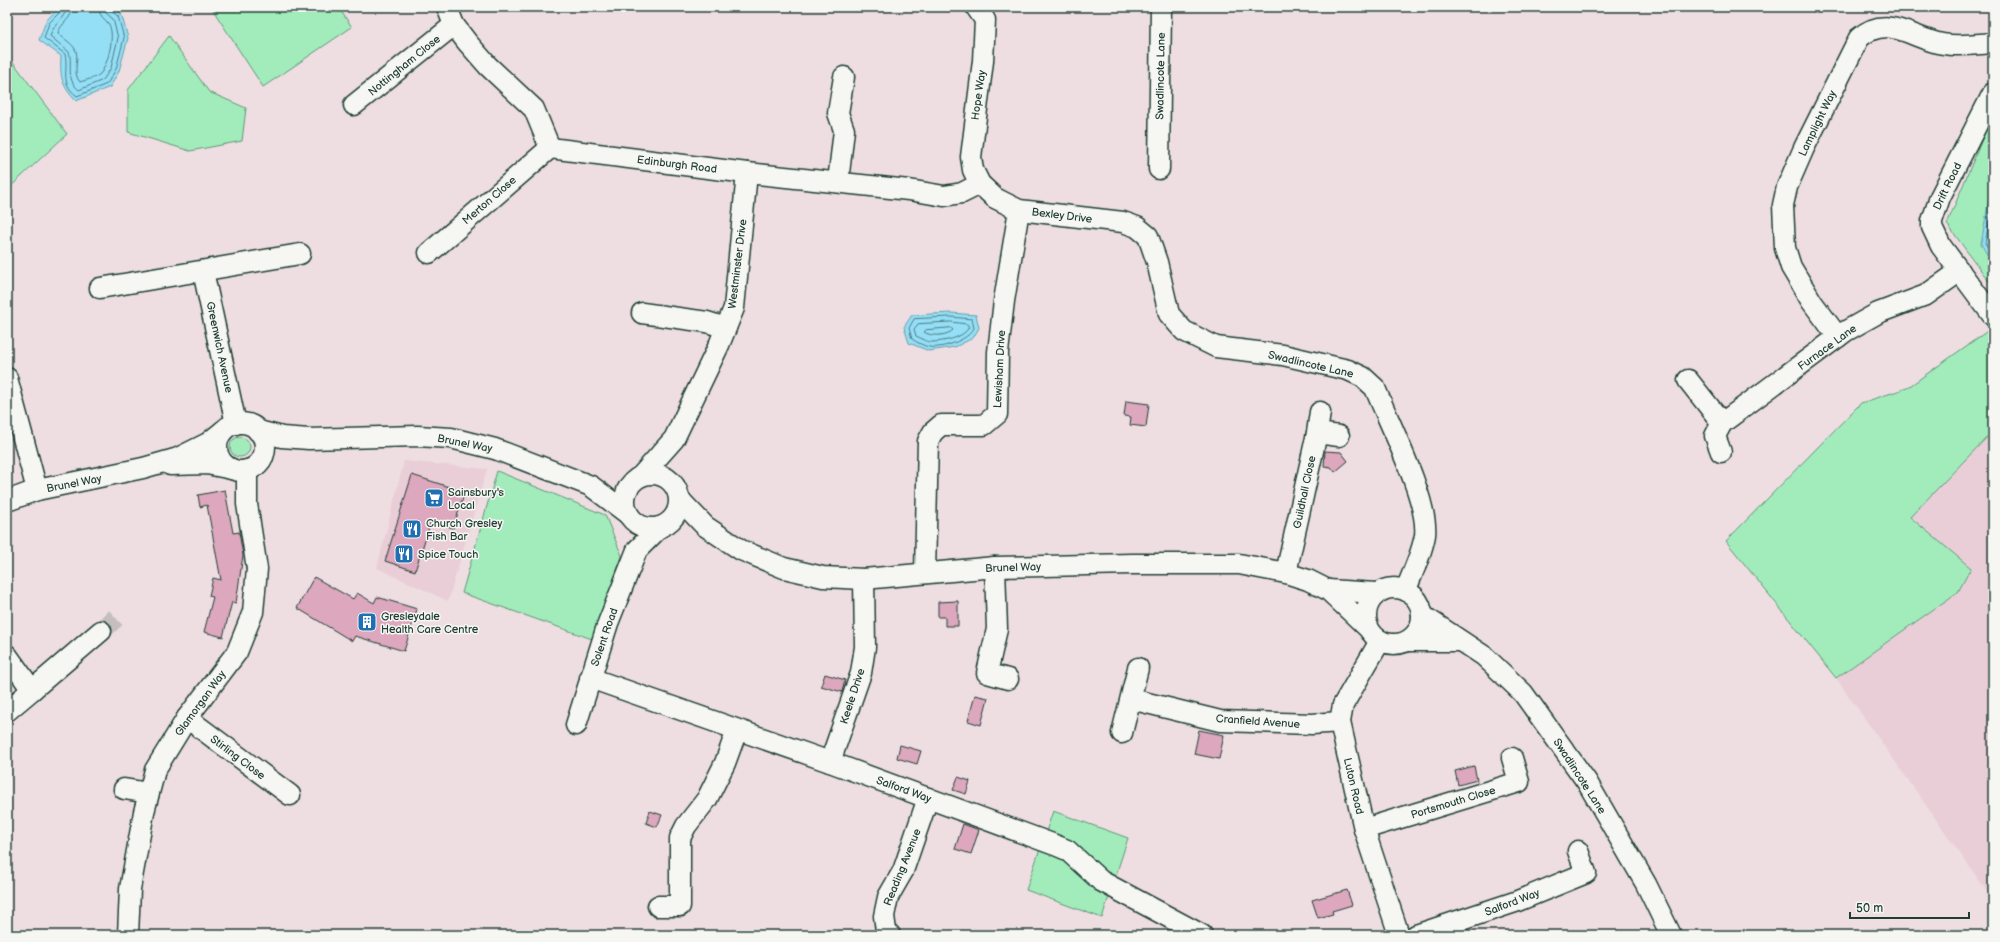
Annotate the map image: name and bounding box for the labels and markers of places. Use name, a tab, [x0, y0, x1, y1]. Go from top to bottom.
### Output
place label: Sainsbury's Local	[448, 486, 505, 512]
supermarket icon: Sainsbury's Local	[423, 487, 445, 509]
place label: Church Gresley Fish Bar	[426, 517, 502, 543]
restaurant icon: Church Gresley Fish Bar	[401, 518, 423, 540]
restaurant icon: Spice Touch	[393, 543, 415, 565]
place label: Spice Touch	[418, 548, 478, 561]
place label: Gresleydale Health Care Centre	[381, 610, 479, 636]
building icon: Gresleydale Health Care Centre	[356, 611, 378, 633]

